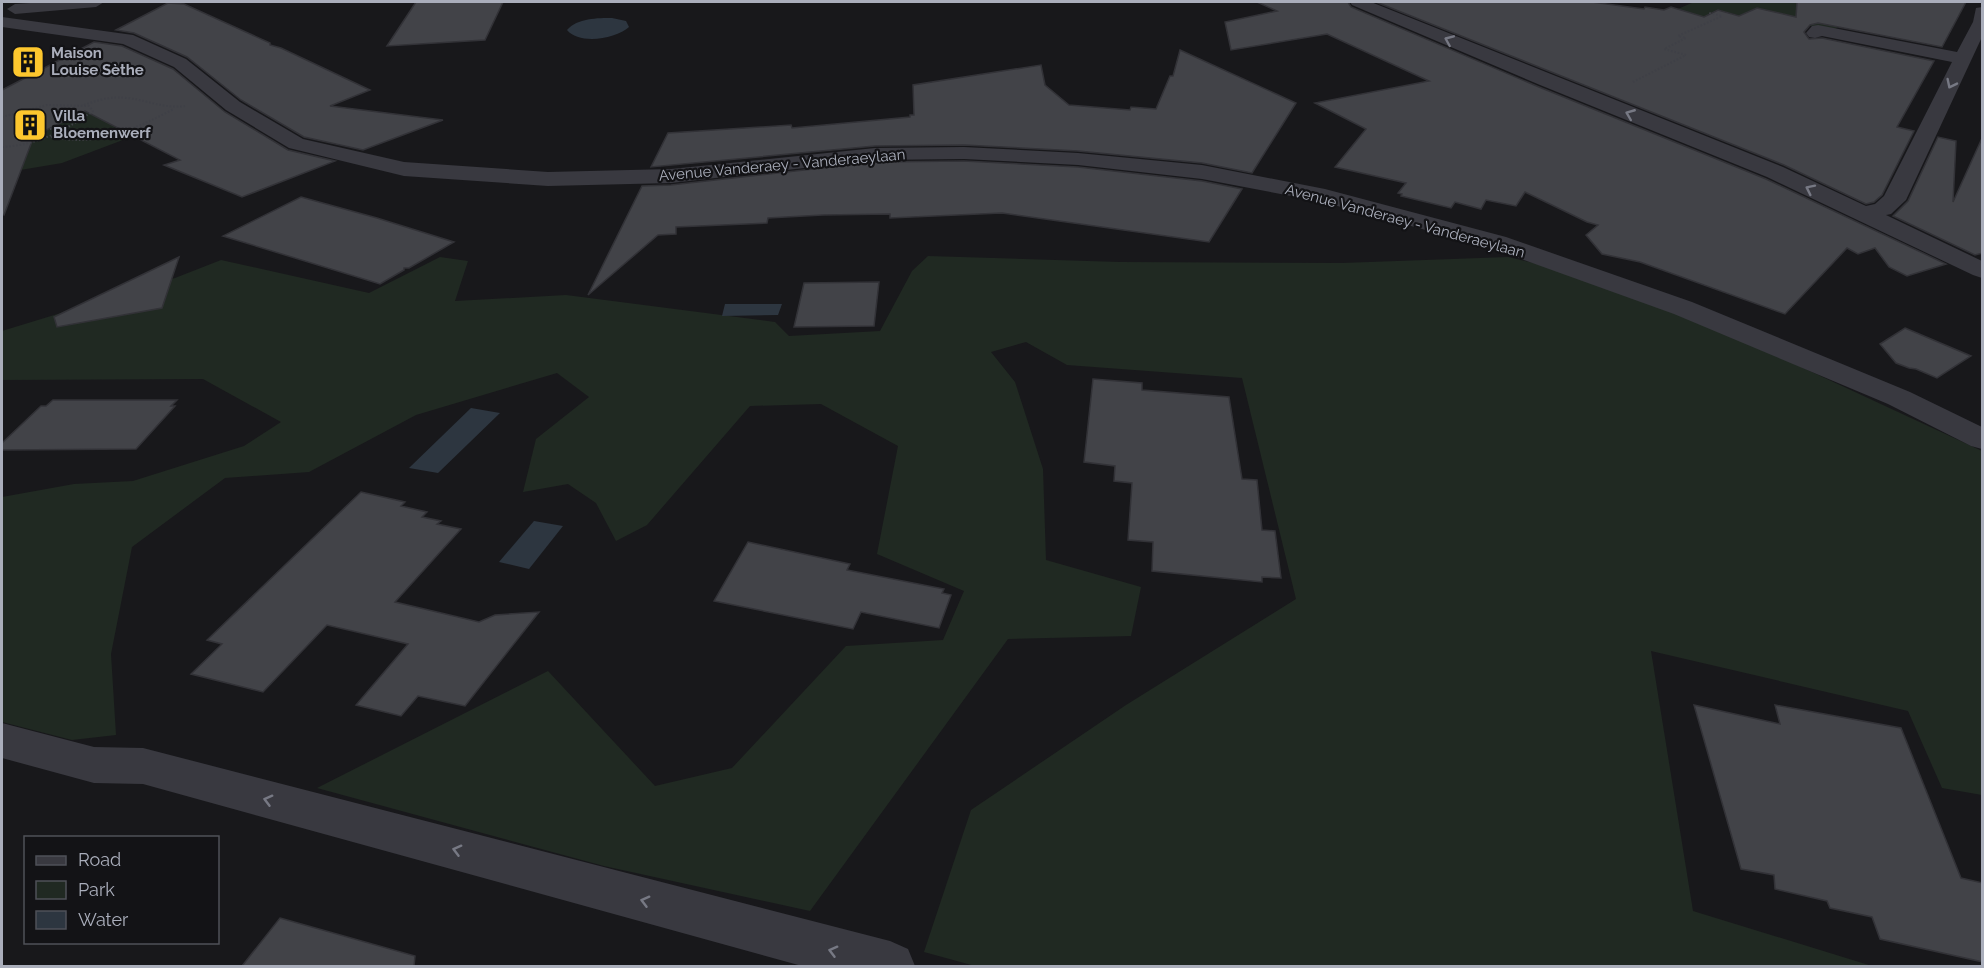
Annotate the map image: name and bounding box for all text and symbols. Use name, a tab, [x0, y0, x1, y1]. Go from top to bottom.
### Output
one-way arrow	[1445, 35, 1456, 47]
building icon: Maison Louise Sèthe	[10, 44, 46, 80]
place label: Maison Louise Sèthe	[51, 44, 144, 79]
one-way arrow	[1946, 77, 1958, 88]
building icon: Villa Bloemenwerf	[12, 107, 48, 143]
place label: Villa Bloemenwerf	[53, 107, 151, 142]
one-way arrow	[1625, 109, 1636, 121]
street label: Avenue Vanderaey - Vanderaeylaan	[658, 145, 906, 185]
street label: Avenue Vanderaey - Vanderaeylaan	[1283, 180, 1527, 262]
one-way arrow	[1805, 185, 1816, 196]
one-way arrow	[263, 795, 274, 807]
legend	[24, 836, 219, 944]
one-way arrow	[452, 845, 462, 858]
text: Road	[78, 849, 121, 870]
text: Park	[78, 879, 115, 900]
one-way arrow	[640, 895, 650, 908]
text: Water	[78, 909, 129, 930]
one-way arrow	[829, 946, 839, 958]

